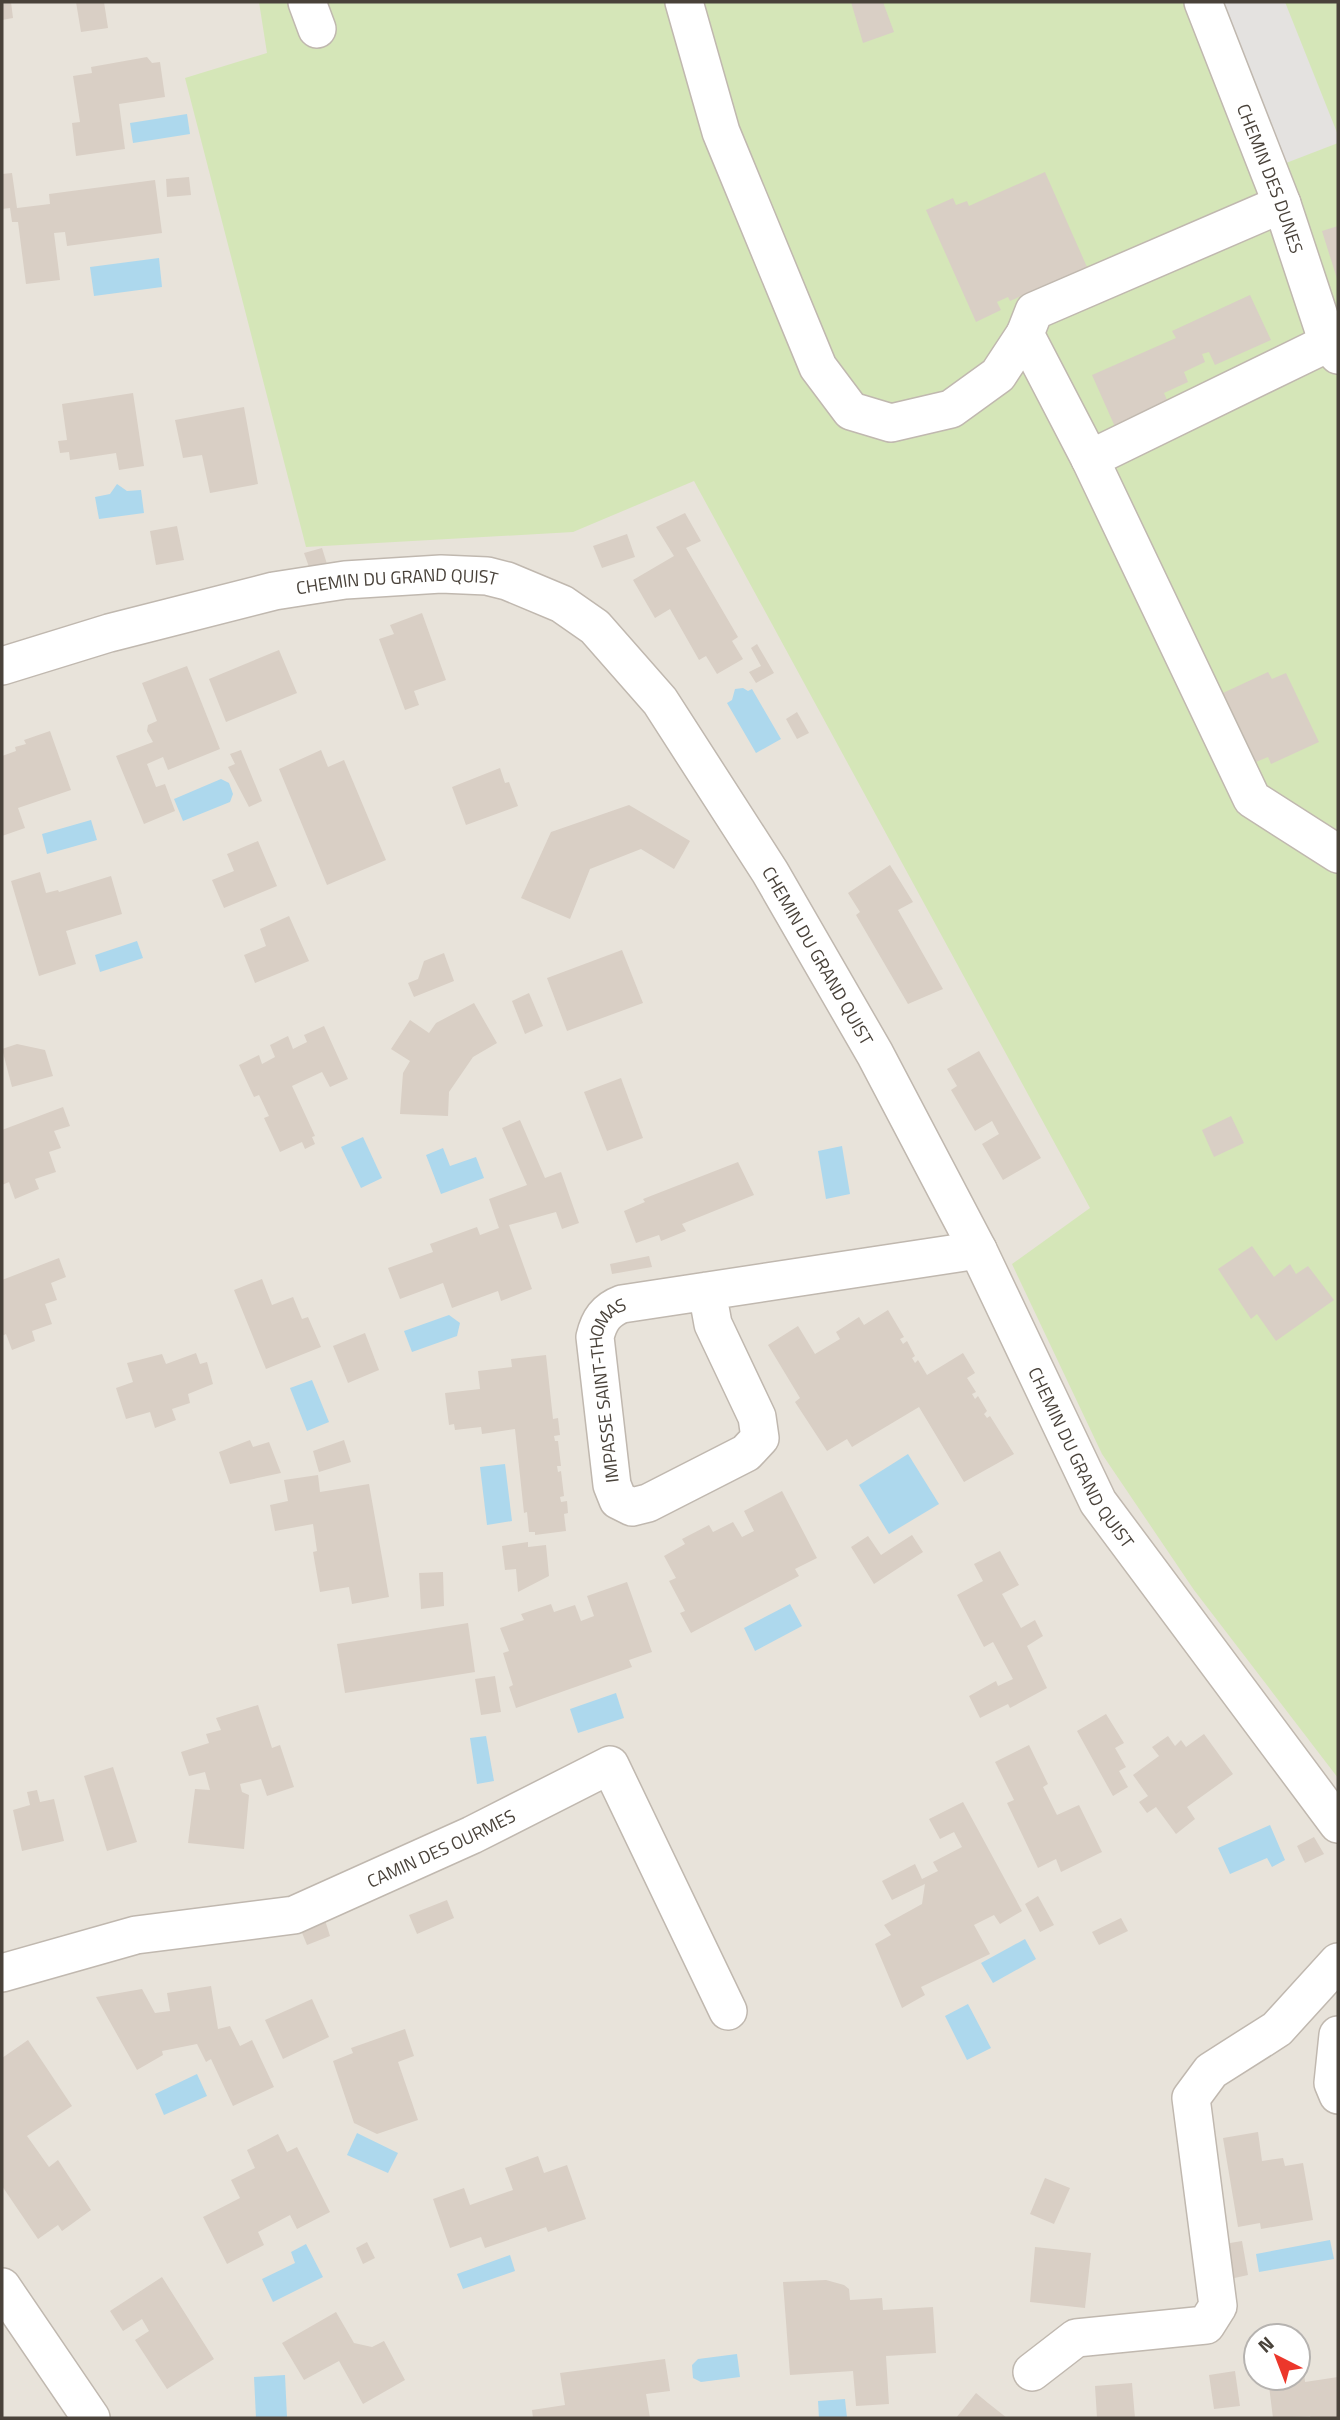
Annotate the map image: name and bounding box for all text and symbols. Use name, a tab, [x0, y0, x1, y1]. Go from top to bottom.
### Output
street label: CHEMIN DES DUNES	[1231, 100, 1311, 257]
street label: CHEMIN DU GRAND QUIST	[294, 560, 501, 601]
street label: CHEMIN DU GRAND QUIST	[756, 861, 881, 1050]
street label: IMPASSE SAINT-THOMAS	[582, 1290, 630, 1484]
street label: CHEMIN DU GRAND QUIST	[1022, 1362, 1141, 1554]
street label: CAMIN DES OURMES	[362, 1802, 520, 1894]
north arrow	[1242, 2322, 1312, 2392]
text: N	[1251, 2329, 1280, 2359]

